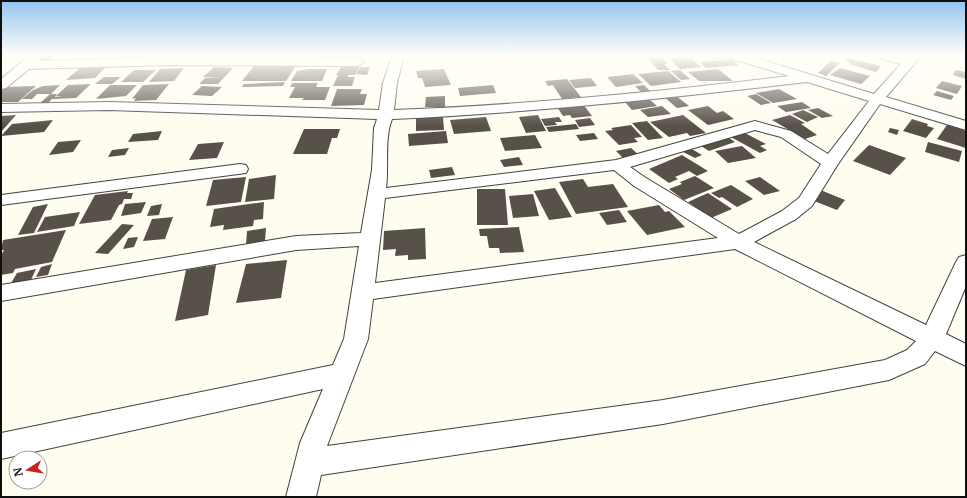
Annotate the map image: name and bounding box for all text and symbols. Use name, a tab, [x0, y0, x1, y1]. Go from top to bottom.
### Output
north arrow	[8, 450, 48, 490]
text: N	[10, 466, 26, 478]

